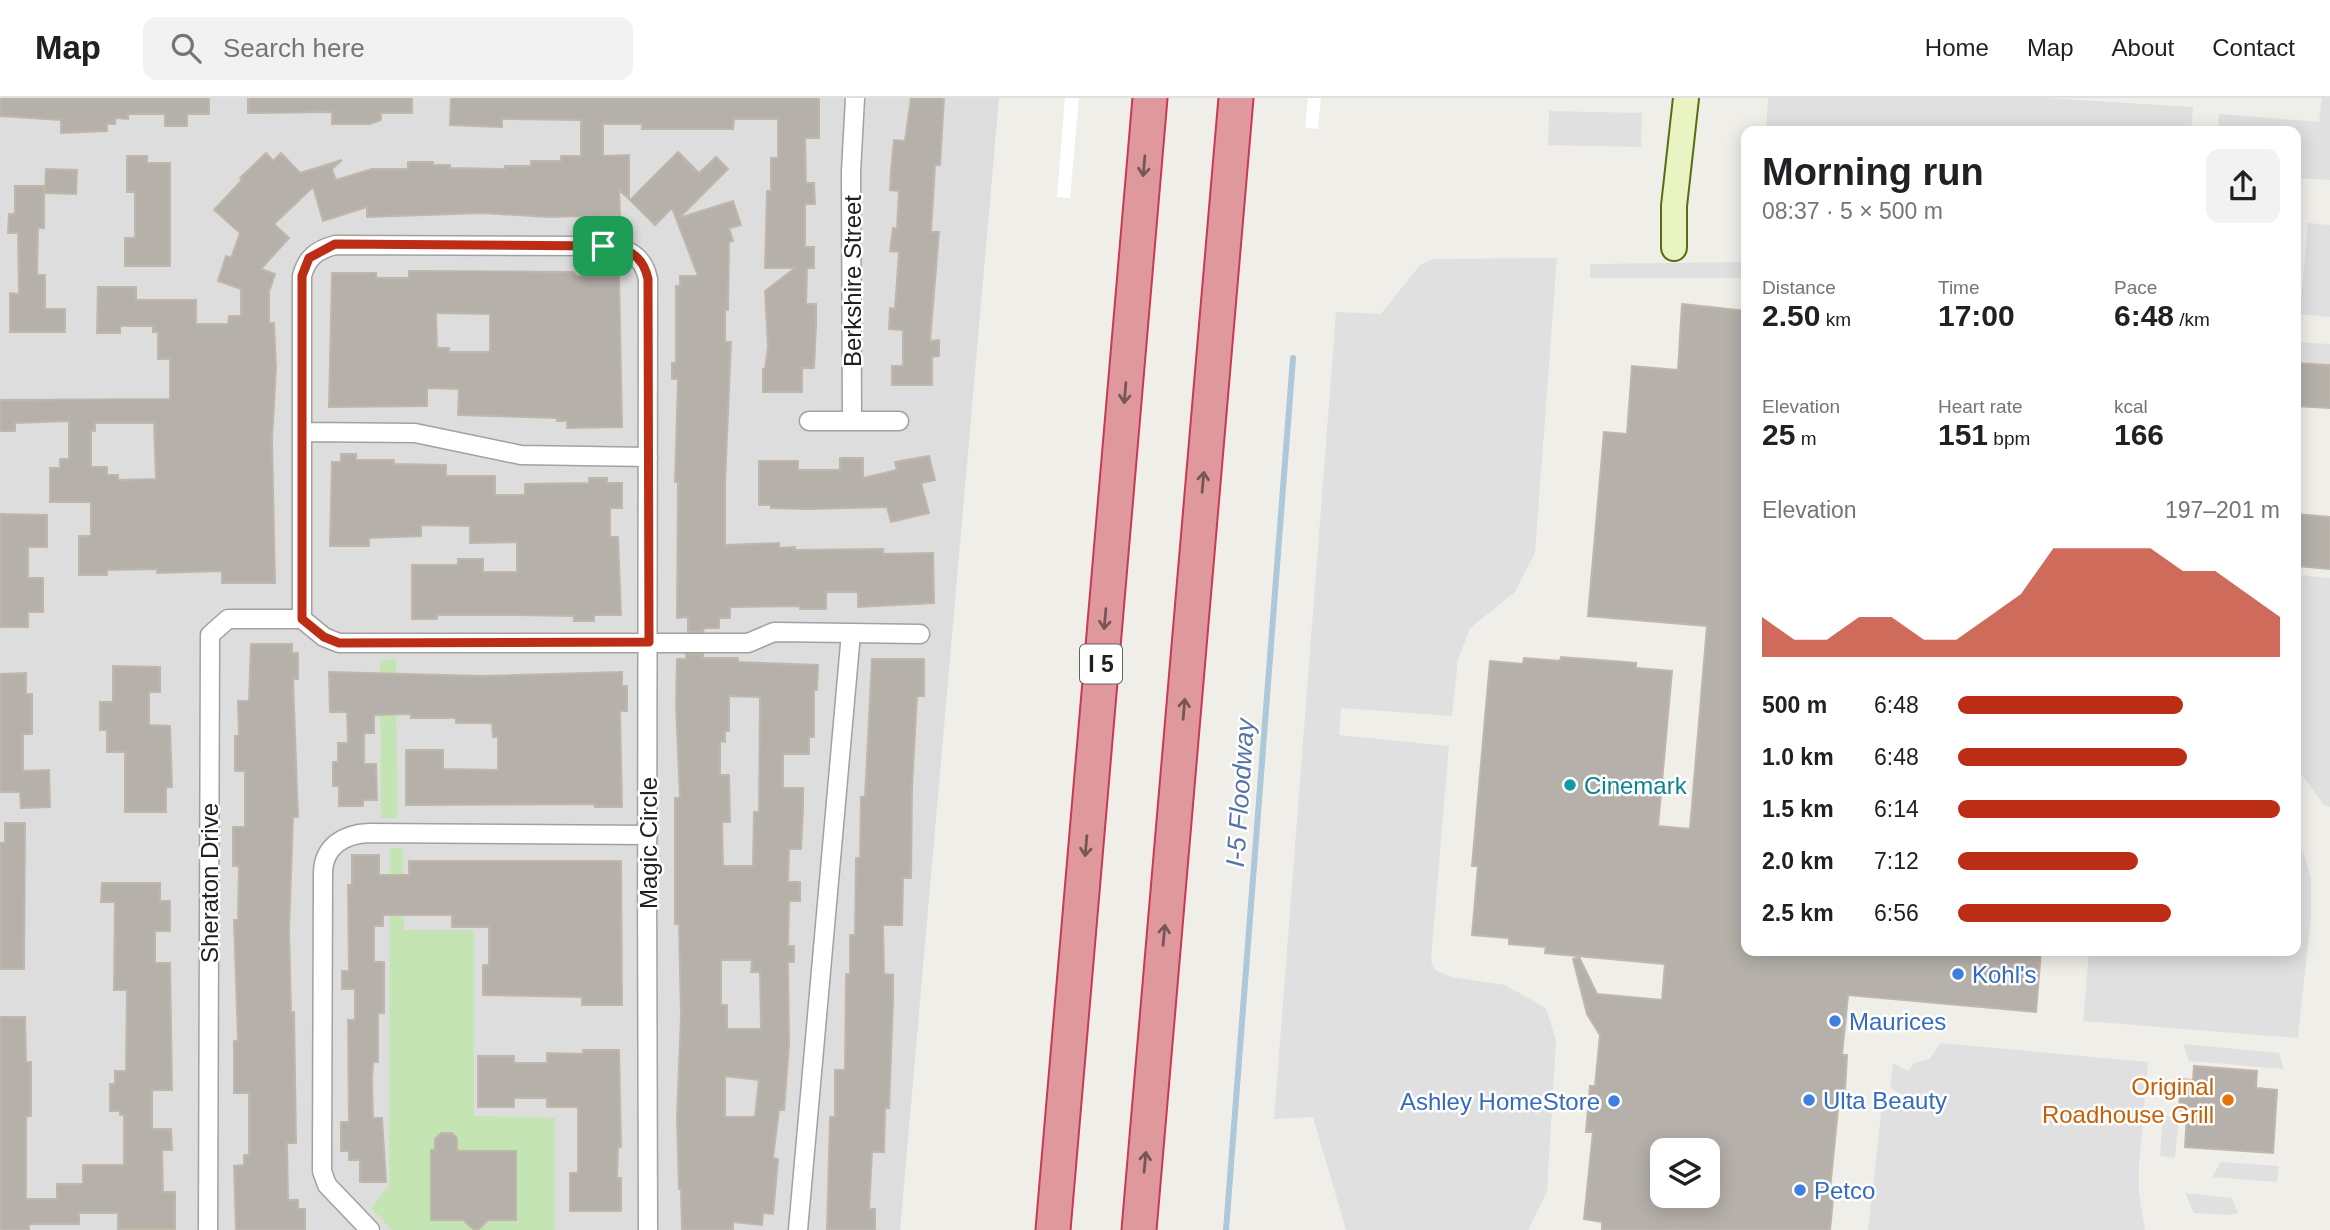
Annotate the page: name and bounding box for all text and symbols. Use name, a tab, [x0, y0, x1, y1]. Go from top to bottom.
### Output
search box	[143, 17, 633, 80]
text: Map	[35, 29, 101, 66]
icon: search	[167, 29, 205, 67]
text: Search here	[223, 33, 365, 63]
text: Home	[1925, 34, 1989, 61]
text: Map	[2027, 34, 2074, 61]
text: About	[2112, 34, 2174, 61]
text: Contact	[2212, 34, 2295, 61]
button: share	[2206, 149, 2280, 223]
text: Morning run	[1762, 151, 1984, 193]
one-way arrow	[1137, 154, 1150, 177]
street label: Berkshire Street	[839, 195, 866, 367]
text: 08:37 · 5 × 500 m	[1762, 198, 1943, 224]
pin	[573, 216, 633, 276]
icon: arrive	[584, 227, 622, 265]
text: Distance	[1762, 277, 1836, 298]
text: Time	[1938, 277, 1980, 298]
text: Pace	[2114, 277, 2157, 298]
text: 2.50	[1762, 299, 1820, 332]
text: 17:00	[1938, 299, 2015, 332]
text: 6:48	[2114, 299, 2174, 332]
text: km	[1820, 309, 1851, 330]
text: /km	[2174, 309, 2210, 330]
one-way arrow	[1118, 381, 1131, 403]
text: Elevation	[1762, 396, 1840, 417]
text: Heart rate	[1938, 396, 2022, 417]
text: kcal	[2114, 396, 2148, 417]
text: 25	[1762, 418, 1795, 451]
text: 151	[1938, 418, 1988, 451]
text: 166	[2114, 418, 2164, 451]
text: m	[1795, 428, 1816, 449]
text: bpm	[1988, 428, 2030, 449]
one-way arrow	[1197, 471, 1210, 494]
text: Elevation	[1762, 497, 1857, 523]
text: 197–201 m	[2165, 497, 2280, 523]
one-way arrow	[1098, 608, 1111, 630]
road number: I 5	[1080, 644, 1122, 684]
text: 500 m	[1762, 692, 1827, 718]
text: 6:48	[1874, 692, 1919, 718]
one-way arrow	[1178, 698, 1191, 720]
water label: I-5 Floodway	[1220, 716, 1260, 868]
text: 1.0 km	[1762, 744, 1834, 770]
text: 6:48	[1874, 744, 1919, 770]
place label: Cinemark	[1584, 772, 1688, 799]
street label: Magic Circle	[635, 777, 662, 909]
marker: Cinemark	[1562, 777, 1578, 793]
text: 1.5 km	[1762, 796, 1834, 822]
text: 6:14	[1874, 796, 1919, 822]
street label: Sheraton Drive	[196, 803, 223, 963]
one-way arrow	[1079, 834, 1092, 857]
text: 2.0 km	[1762, 848, 1834, 874]
text: 7:12	[1874, 848, 1919, 874]
text: 2.5 km	[1762, 900, 1834, 926]
text: 6:56	[1874, 900, 1919, 926]
one-way arrow	[1158, 925, 1171, 947]
place label: Kohl's	[1972, 961, 2037, 988]
marker: Kohl's	[1950, 966, 1966, 982]
place label: Maurices	[1849, 1008, 1946, 1035]
marker: Maurices	[1827, 1013, 1843, 1029]
place label: Original Roadhouse Grill	[2042, 1073, 2214, 1128]
place label: Ulta Beauty	[1823, 1087, 1947, 1114]
place label: Ashley HomeStore	[1400, 1088, 1600, 1115]
marker: Ulta Beauty	[1801, 1092, 1817, 1108]
marker: Original Roadhouse Grill	[2220, 1092, 2236, 1108]
marker: Ashley HomeStore	[1606, 1093, 1622, 1109]
map controls	[1650, 1138, 1720, 1208]
button: layers	[1650, 1138, 1720, 1208]
one-way arrow	[1139, 1151, 1152, 1174]
place label: Petco	[1814, 1177, 1875, 1204]
marker: Petco	[1792, 1182, 1808, 1198]

